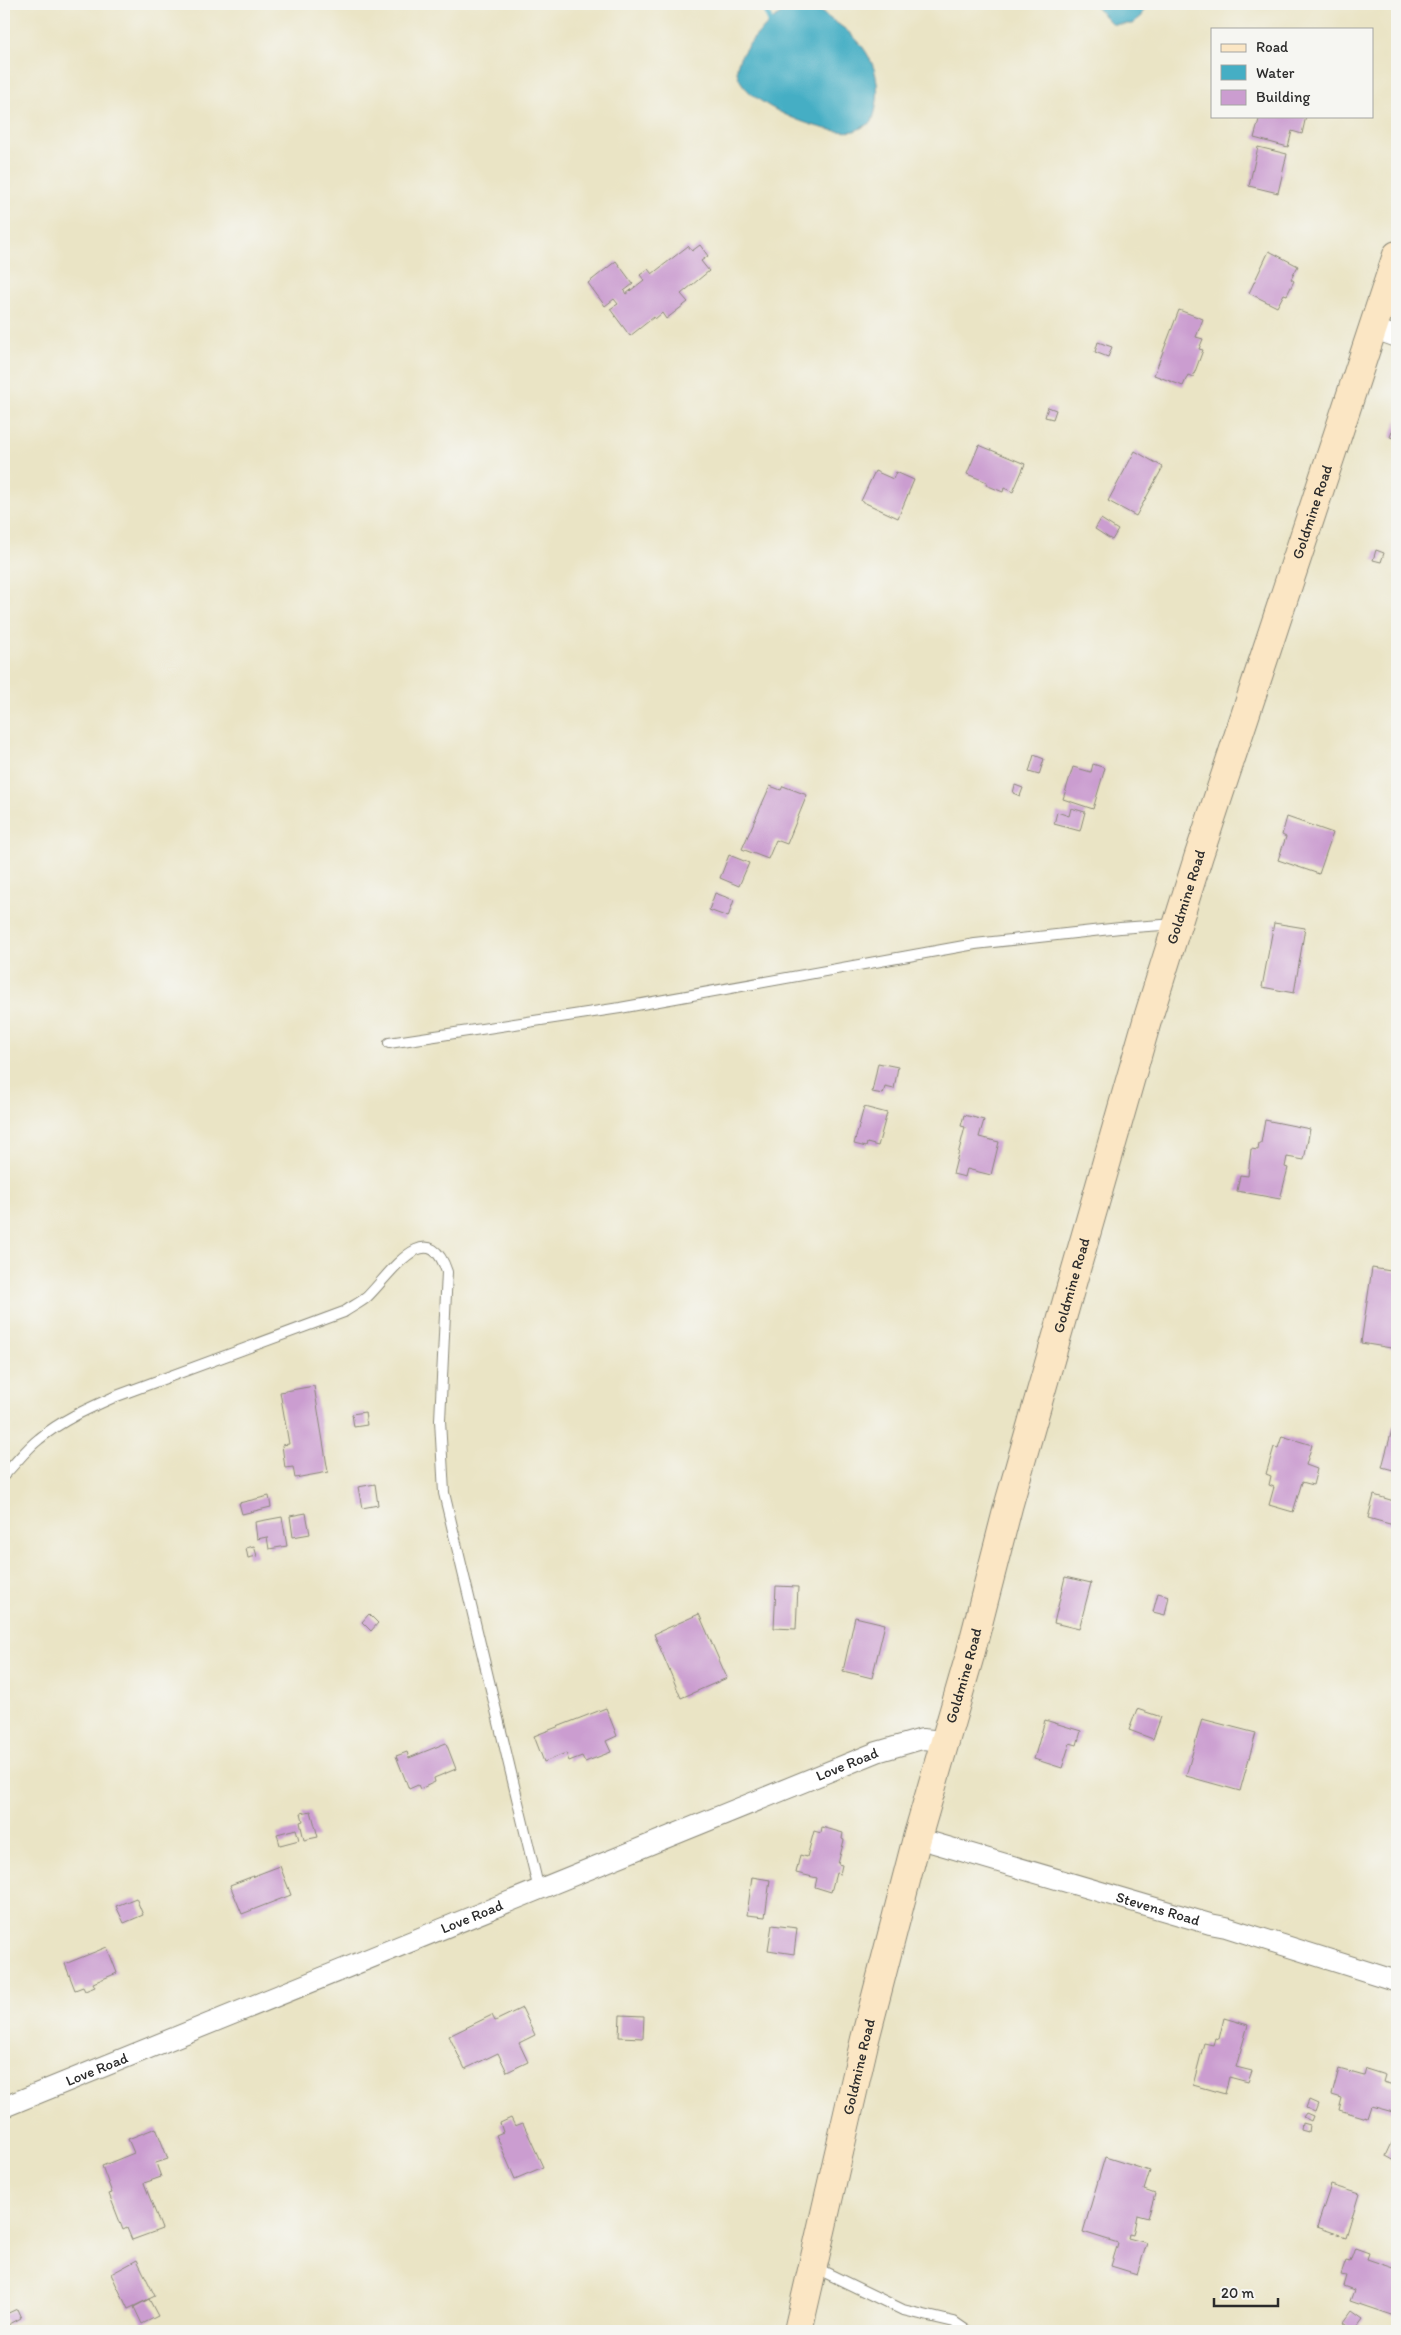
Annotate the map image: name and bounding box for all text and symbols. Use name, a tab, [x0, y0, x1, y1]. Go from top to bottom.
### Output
legend	[1211, 28, 1374, 118]
text: Road	[1256, 38, 1289, 56]
text: Water	[1256, 64, 1295, 82]
text: Building	[1256, 88, 1310, 106]
street label: Goldmine Road	[1288, 463, 1336, 562]
street label: Goldmine Road	[1163, 847, 1209, 946]
street label: Goldmine Road	[1049, 1236, 1094, 1335]
street label: Goldmine Road	[942, 1626, 986, 1725]
street label: Love Road	[813, 1744, 881, 1785]
street label: Stevens Road	[1114, 1888, 1202, 1930]
street label: Love Road	[438, 1896, 506, 1937]
street label: Goldmine Road	[839, 2017, 879, 2117]
street label: Love Road	[63, 2049, 130, 2090]
scale bar	[1214, 2275, 1277, 2307]
text: 20 m	[1221, 2284, 1255, 2302]

